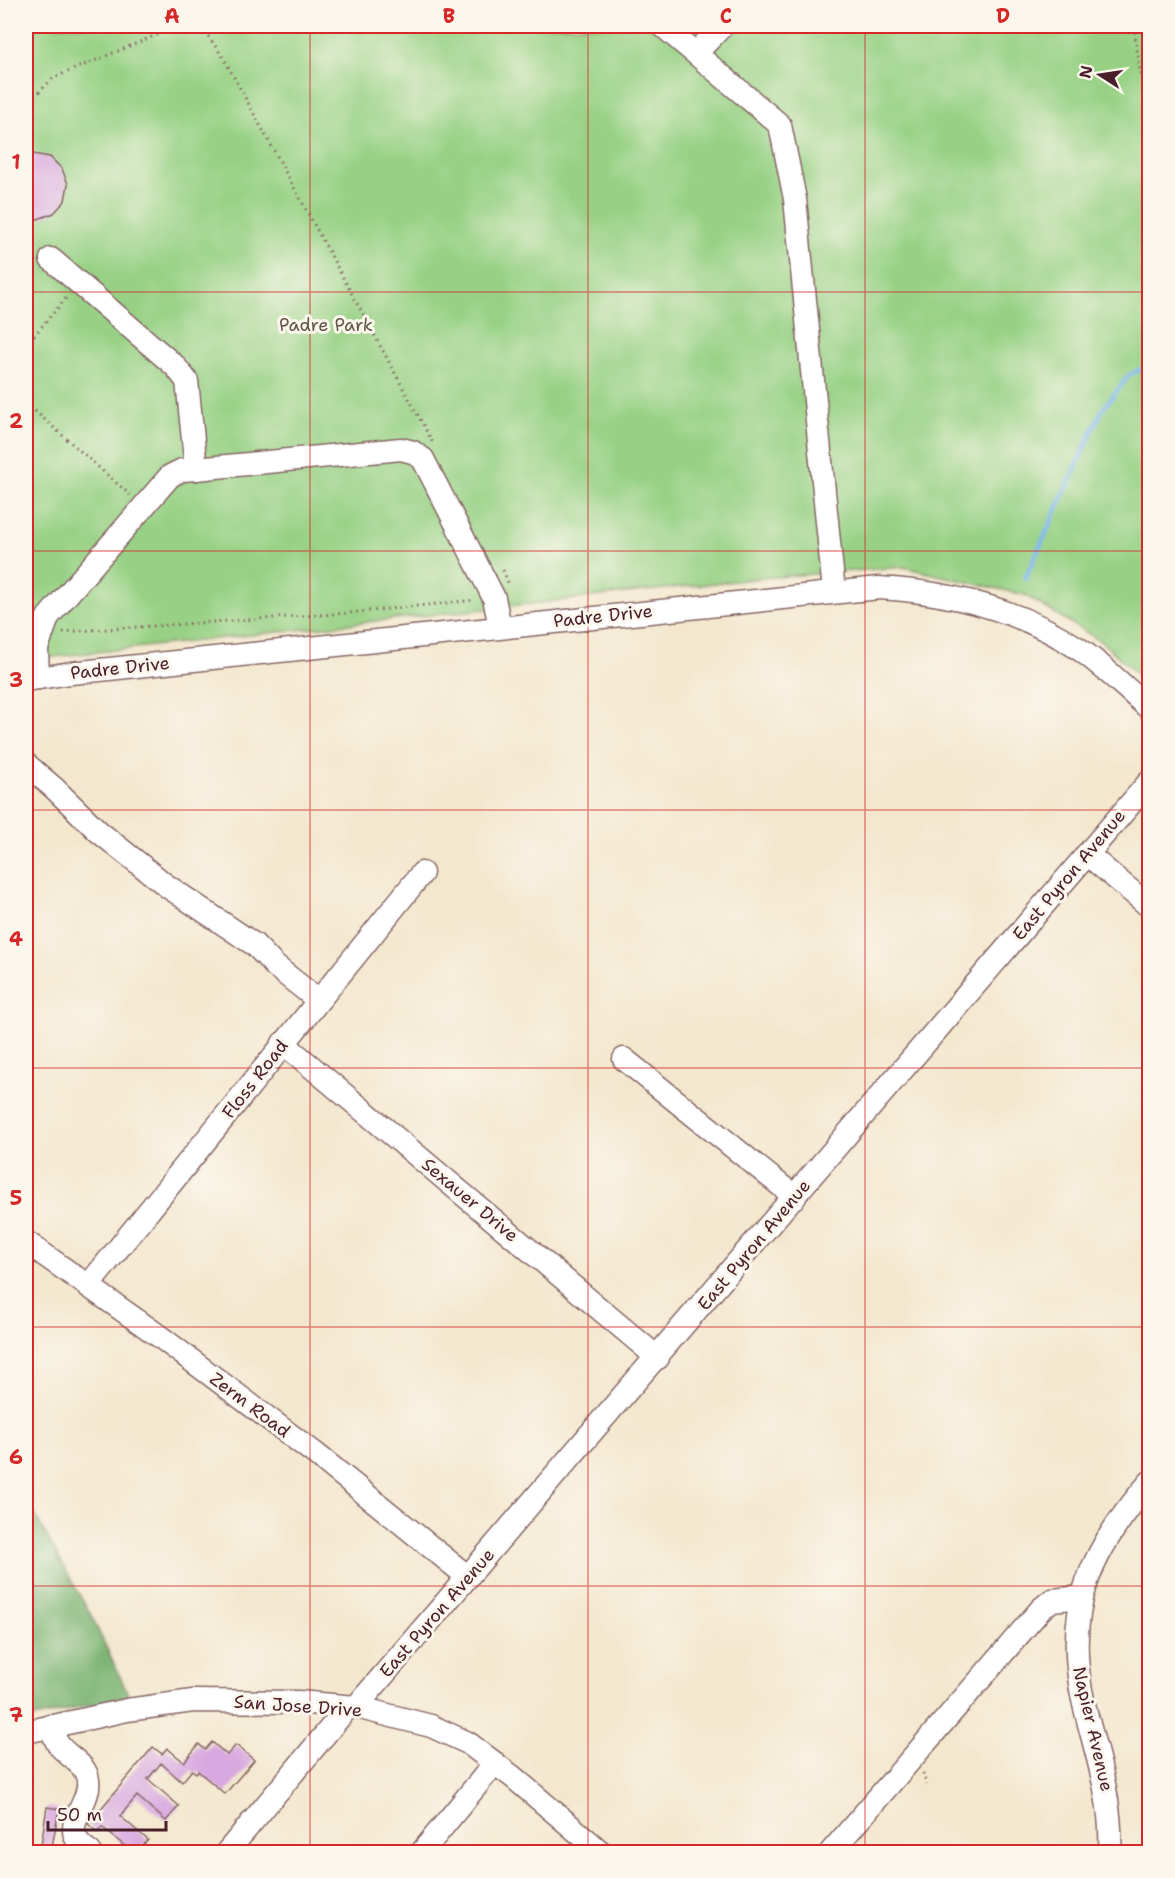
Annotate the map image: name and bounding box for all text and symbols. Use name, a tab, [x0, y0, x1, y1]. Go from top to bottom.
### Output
text: A	[164, 3, 180, 29]
text: B	[443, 3, 455, 29]
text: C	[720, 3, 732, 29]
text: D	[996, 3, 1010, 29]
north arrow	[1070, 45, 1130, 105]
text: N	[1074, 64, 1097, 80]
text: 1	[11, 149, 21, 175]
park label: Padre Park	[279, 313, 373, 337]
text: 2	[9, 408, 23, 434]
street label: Padre Drive	[552, 599, 654, 633]
street label: Padre Drive	[69, 651, 171, 685]
text: 3	[9, 667, 23, 693]
street label: East Pyron Avenue	[1007, 804, 1131, 946]
text: 4	[9, 926, 23, 952]
street label: Floss Road	[216, 1034, 294, 1124]
street label: Sexauer Drive	[417, 1153, 523, 1247]
street label: East Pyron Avenue	[692, 1174, 816, 1316]
text: 5	[10, 1185, 22, 1211]
street label: Zerm Road	[205, 1367, 295, 1443]
text: 6	[9, 1444, 23, 1470]
street label: East Pyron Avenue	[374, 1543, 500, 1683]
street label: Napier Avenue	[1067, 1664, 1119, 1794]
street label: San Jose Drive	[233, 1690, 363, 1722]
text: 7	[9, 1702, 23, 1728]
scale bar	[48, 1794, 166, 1832]
text: 50 m	[57, 1803, 102, 1827]

